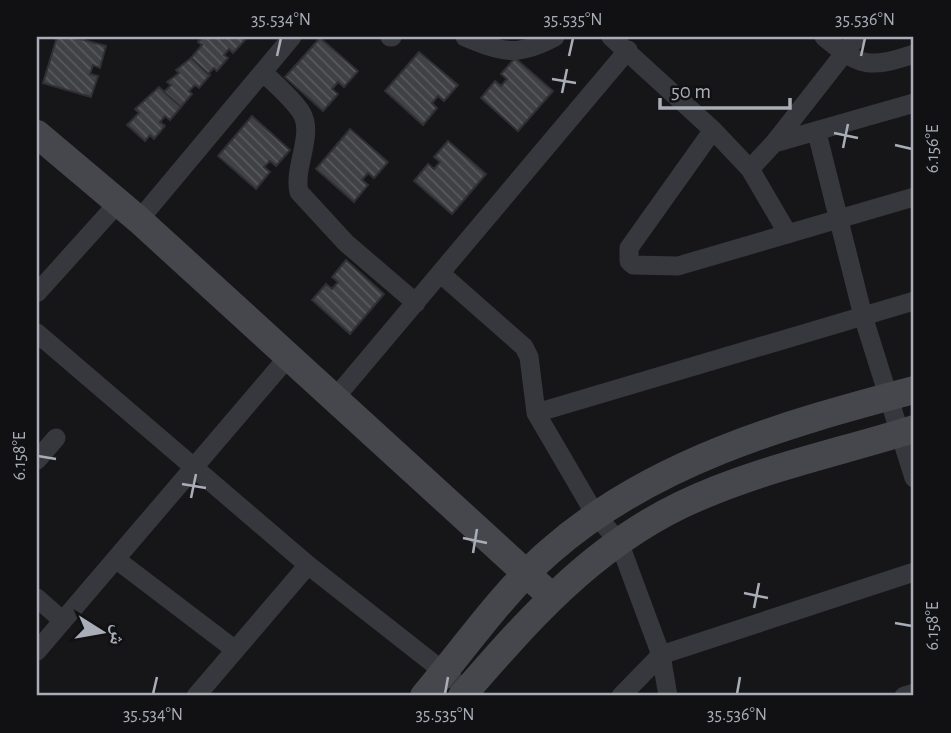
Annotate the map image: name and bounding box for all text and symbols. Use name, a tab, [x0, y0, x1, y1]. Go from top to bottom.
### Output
text: 35.534°N	[251, 11, 311, 29]
text: 35.535°N	[543, 11, 603, 29]
text: 35.536°N	[835, 11, 895, 29]
scale bar	[660, 66, 790, 110]
text: 50 m	[671, 81, 711, 102]
text: 6.156°E	[924, 124, 942, 173]
text: 6.158°E	[11, 431, 29, 480]
north arrow	[66, 596, 136, 666]
text: 6.158°E	[924, 601, 942, 650]
text: ش	[105, 623, 128, 647]
text: 35.534°N	[123, 706, 183, 724]
text: 35.535°N	[415, 706, 475, 724]
text: 35.536°N	[707, 706, 767, 724]

